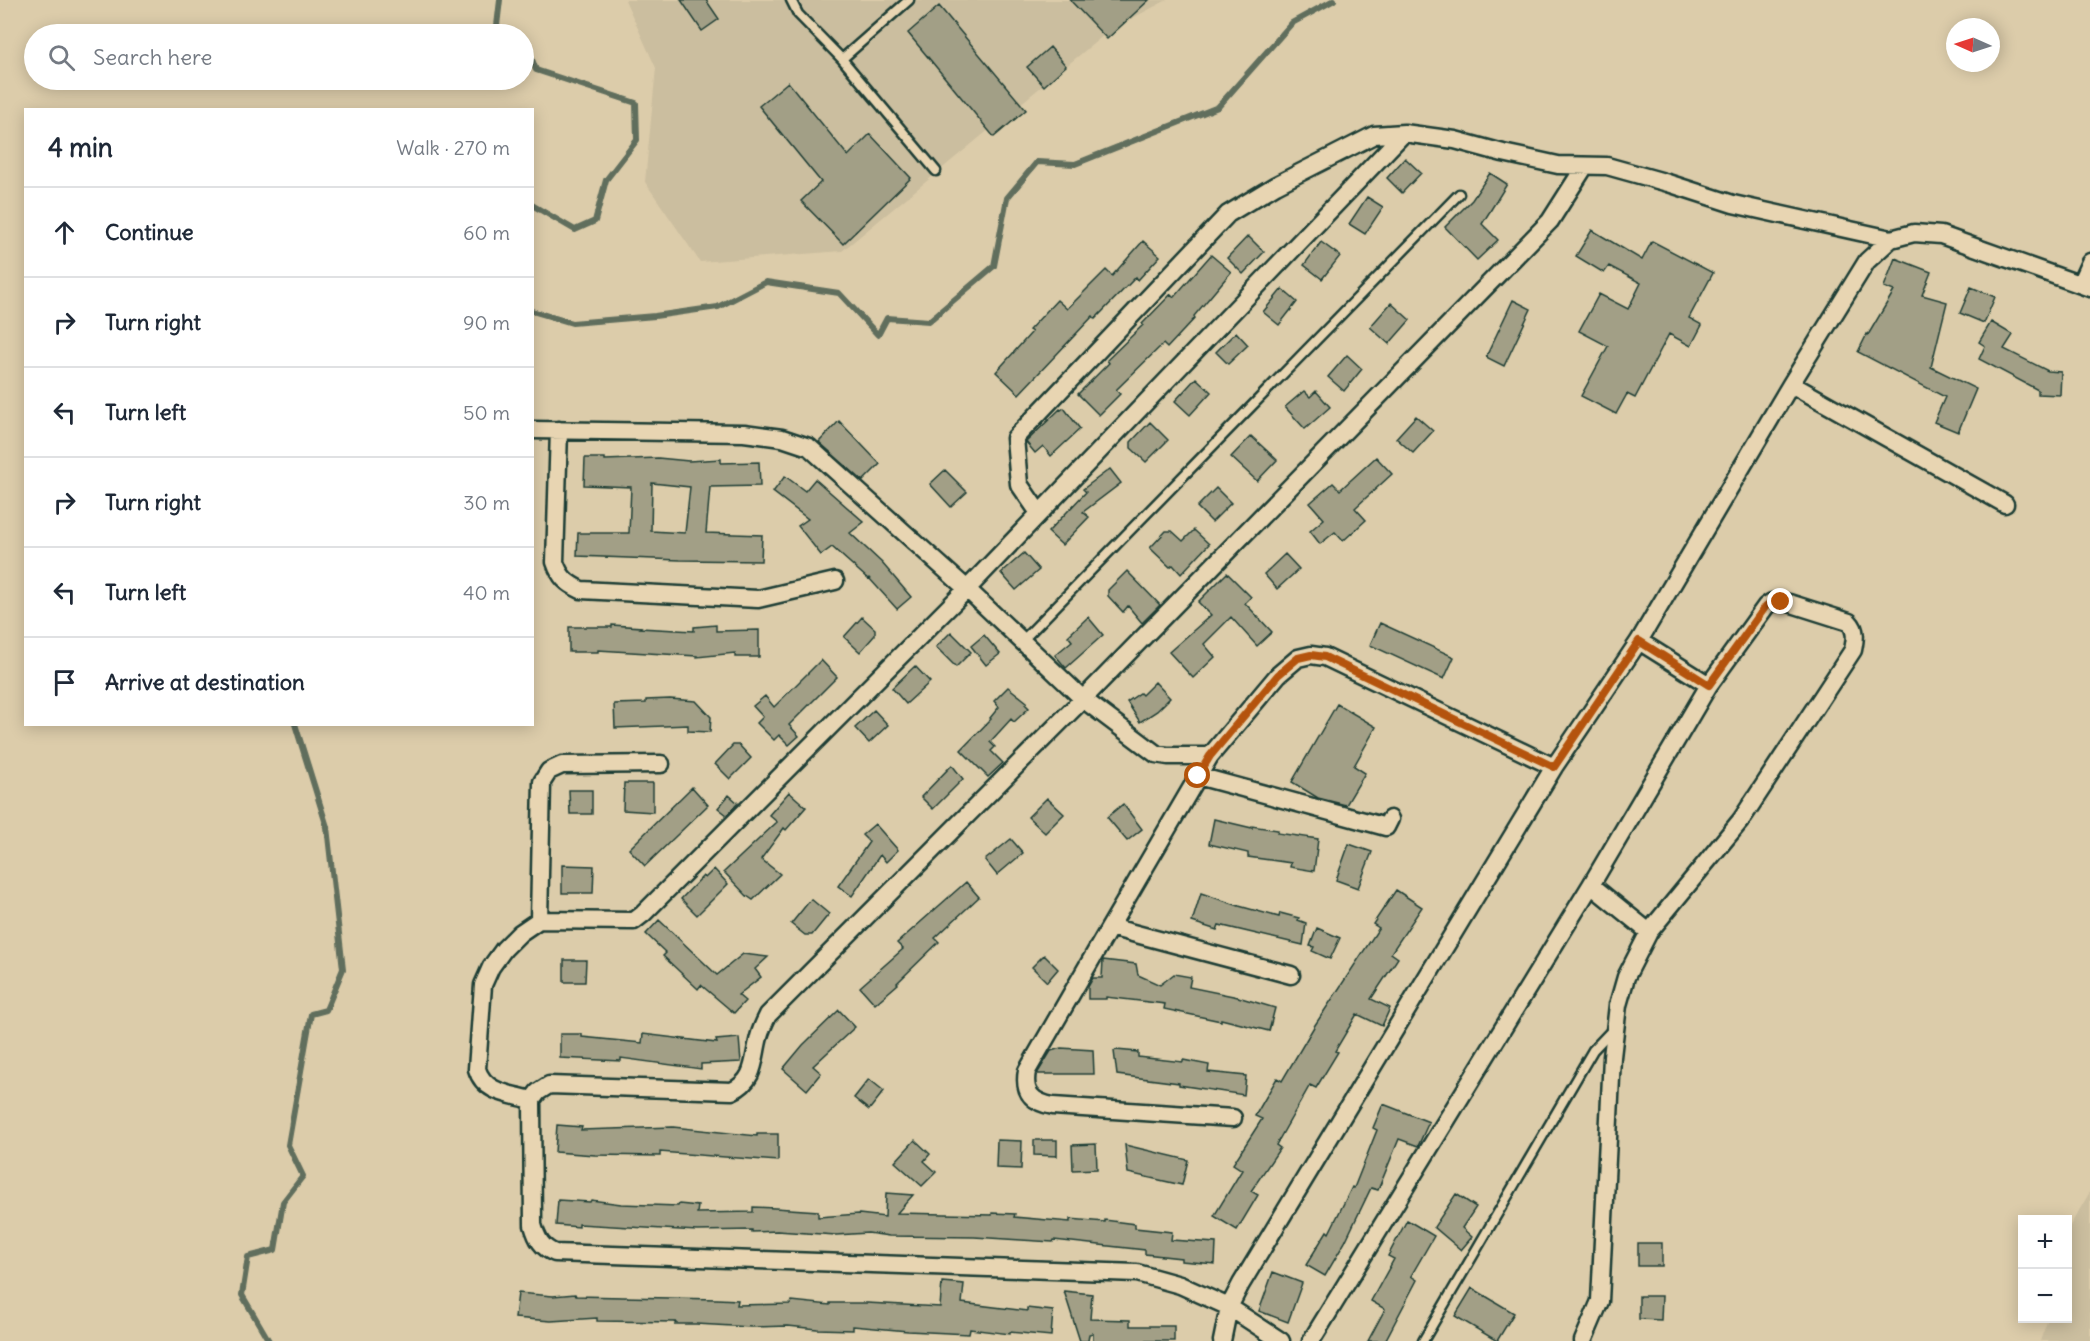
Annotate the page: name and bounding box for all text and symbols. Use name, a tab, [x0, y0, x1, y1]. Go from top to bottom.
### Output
north arrow	[1946, 18, 2000, 72]
search box	[24, 24, 534, 90]
icon: search	[45, 41, 78, 74]
text: Search here	[93, 43, 212, 71]
text: 4 min	[48, 131, 113, 164]
text: Walk · 270 m	[396, 135, 510, 160]
icon: ahead	[48, 216, 81, 249]
text: Continue	[105, 218, 194, 246]
text: 60 m	[463, 220, 510, 245]
icon: right	[48, 306, 81, 339]
text: Turn right	[105, 308, 201, 336]
text: 90 m	[463, 310, 510, 335]
icon: left	[48, 396, 81, 429]
text: Turn left	[105, 398, 186, 426]
text: 50 m	[463, 400, 510, 425]
icon: right	[48, 486, 81, 519]
text: Turn right	[105, 488, 201, 516]
text: 30 m	[463, 490, 510, 515]
icon: left	[48, 576, 81, 609]
text: Turn left	[105, 578, 186, 606]
text: 40 m	[463, 580, 510, 605]
route end	[1767, 588, 1793, 614]
icon: arrive	[48, 666, 81, 699]
text: Arrive at destination	[105, 668, 305, 696]
route start	[1184, 762, 1210, 788]
map controls	[2018, 1215, 2072, 1323]
button: +	[2018, 1215, 2072, 1269]
button: −	[2018, 1269, 2072, 1323]

